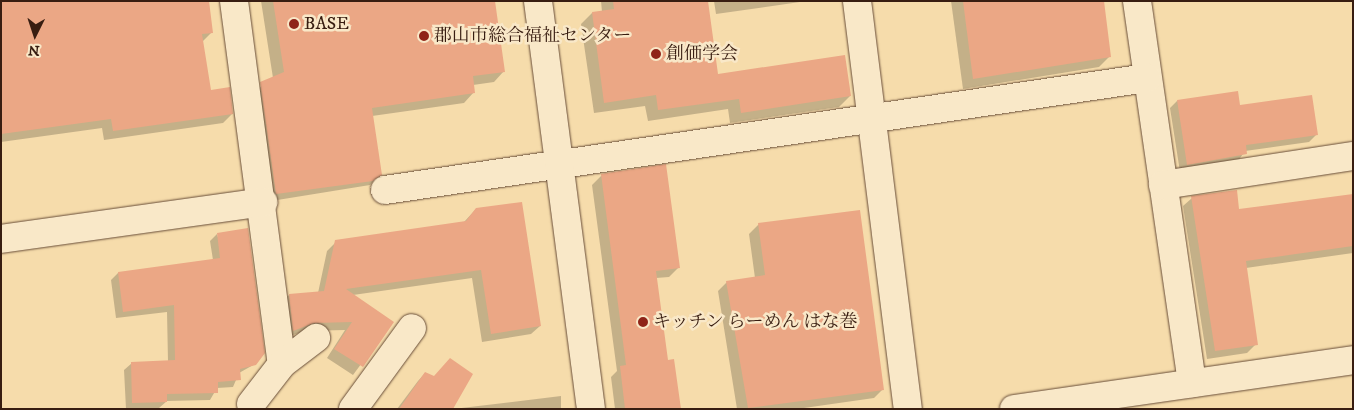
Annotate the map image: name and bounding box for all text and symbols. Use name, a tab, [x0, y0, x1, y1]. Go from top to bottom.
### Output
north arrow	[10, 10, 60, 60]
place label: BASE	[304, 13, 349, 35]
marker: BASE	[288, 18, 300, 30]
place label: 郡山市総合福祉センター	[434, 25, 632, 47]
marker: 郡山市総合福祉センター	[418, 30, 430, 42]
text: N	[28, 41, 40, 59]
place label: 創価学会	[666, 43, 738, 65]
marker: 創価学会	[650, 48, 662, 60]
place label: キッチン らーめん はな巻	[653, 311, 859, 333]
marker: キッチン らーめん はな巻	[637, 316, 649, 328]

